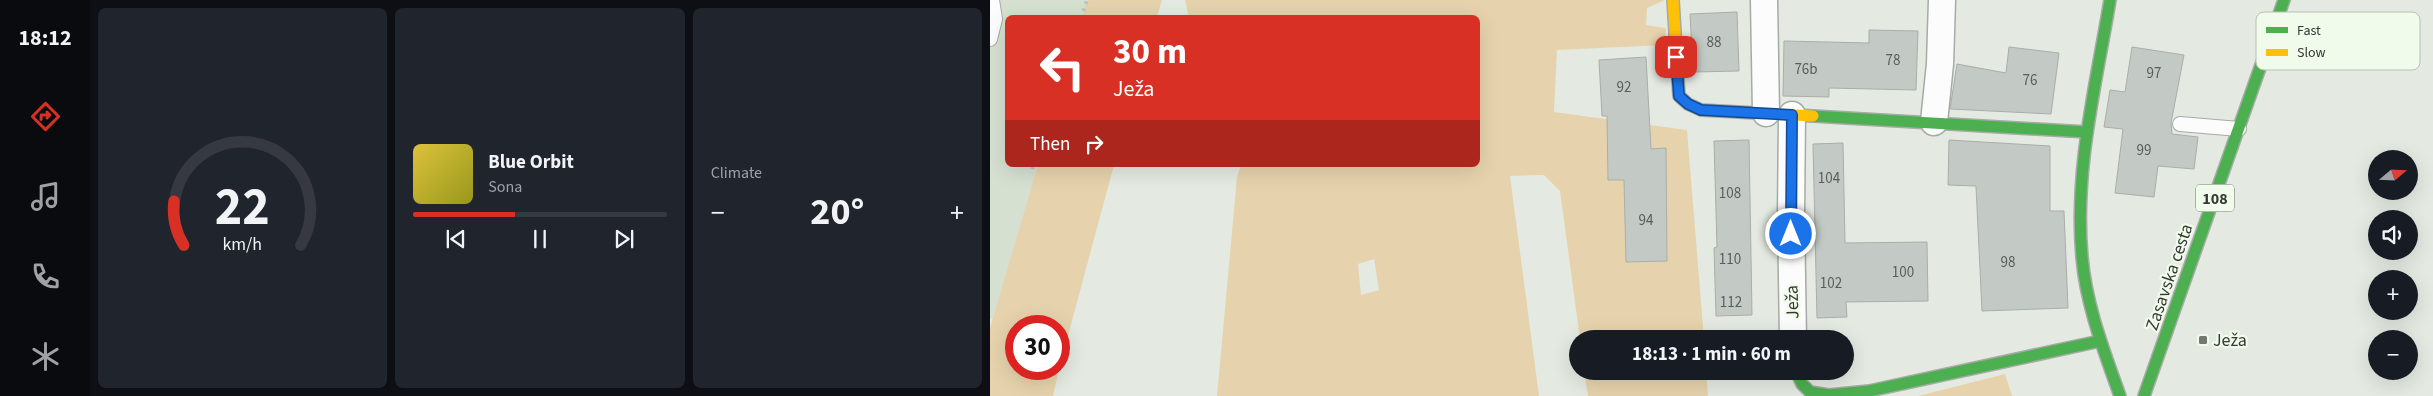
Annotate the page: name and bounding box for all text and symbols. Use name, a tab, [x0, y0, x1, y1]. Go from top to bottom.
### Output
legend	[2256, 12, 2420, 70]
text: Fast	[2297, 21, 2321, 41]
text: 18:12	[18, 22, 72, 54]
text: 30 m	[1113, 27, 1187, 77]
house number: 88	[1707, 32, 1721, 53]
icon: left	[1030, 35, 1095, 100]
pin	[1655, 36, 1697, 78]
icon: arrive	[1662, 43, 1690, 71]
text: Slow	[2297, 43, 2326, 63]
house number: 78	[1886, 50, 1900, 71]
house number: 76b	[1794, 59, 1818, 80]
house number: 97	[2147, 63, 2161, 84]
house number: 76	[2023, 70, 2037, 91]
text: Ježa	[1113, 73, 1154, 105]
house number: 92	[1617, 77, 1631, 98]
icon: directions	[28, 99, 63, 134]
icon: right	[1080, 130, 1108, 158]
text: Then	[1030, 131, 1070, 158]
house number: 99	[2137, 140, 2151, 161]
text: Blue Orbit	[488, 149, 574, 176]
north arrow	[2368, 150, 2418, 200]
map controls	[2368, 150, 2418, 380]
text: Climate	[711, 162, 762, 184]
house number: 104	[1818, 168, 1841, 189]
text: 22	[215, 171, 270, 245]
text: Sona	[488, 176, 522, 198]
icon: music	[28, 179, 63, 214]
house number: 108	[1719, 183, 1741, 204]
road number: 108	[2196, 184, 2234, 212]
text: 20°	[810, 185, 864, 239]
text: −	[711, 193, 725, 233]
text: +	[950, 193, 964, 233]
position arrow	[1764, 207, 1816, 259]
house number: 94	[1639, 210, 1654, 231]
button: sound	[2368, 210, 2418, 260]
street label: Zasavska cesta	[2140, 221, 2199, 334]
icon: previous	[442, 225, 470, 253]
icon: pause	[526, 225, 554, 253]
icon: next	[610, 225, 638, 253]
text: km/h	[223, 232, 262, 257]
house number: 110	[1719, 249, 1741, 270]
house number: 98	[2001, 252, 2015, 273]
icon: phone	[28, 259, 63, 294]
house number: 100	[1892, 262, 1914, 283]
button: +	[2368, 270, 2418, 320]
house number: 102	[1820, 273, 1842, 294]
street label: Ježa	[1779, 285, 1806, 319]
house number: 112	[1720, 292, 1742, 313]
speed limit sign: 30	[1005, 315, 1070, 380]
place label: Ježa	[2213, 328, 2247, 353]
button: −	[2368, 330, 2418, 380]
marker: Ježa	[2197, 334, 2209, 346]
icon: climate	[28, 339, 63, 374]
text: 18:13 · 1 min · 60 m	[1632, 341, 1791, 368]

